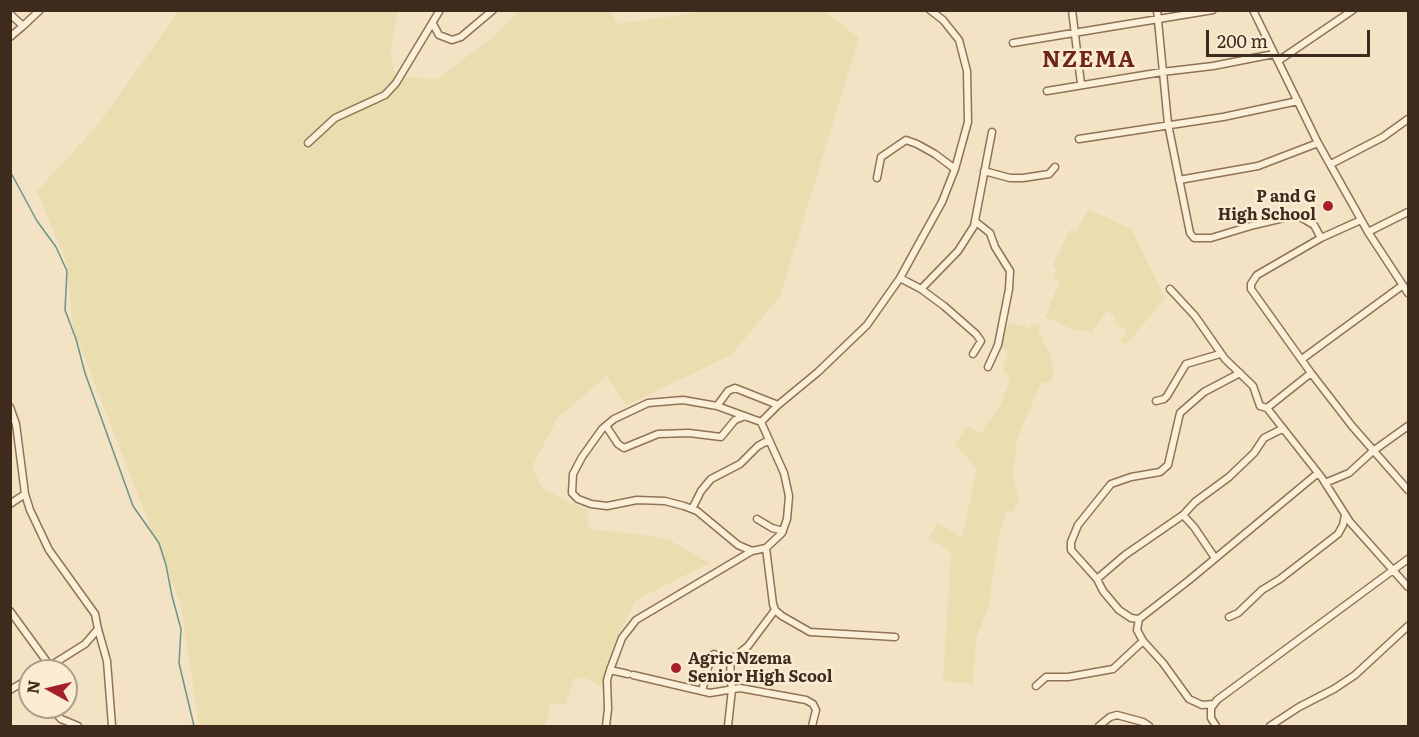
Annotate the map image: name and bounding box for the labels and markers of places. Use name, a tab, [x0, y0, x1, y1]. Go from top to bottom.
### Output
place label: P and G High School	[1218, 187, 1316, 225]
marker: P and G High School	[1321, 199, 1335, 213]
place label: Agric Nzema Senior High Scool	[688, 649, 833, 687]
marker: Agric Nzema Senior High Scool	[669, 661, 683, 675]

